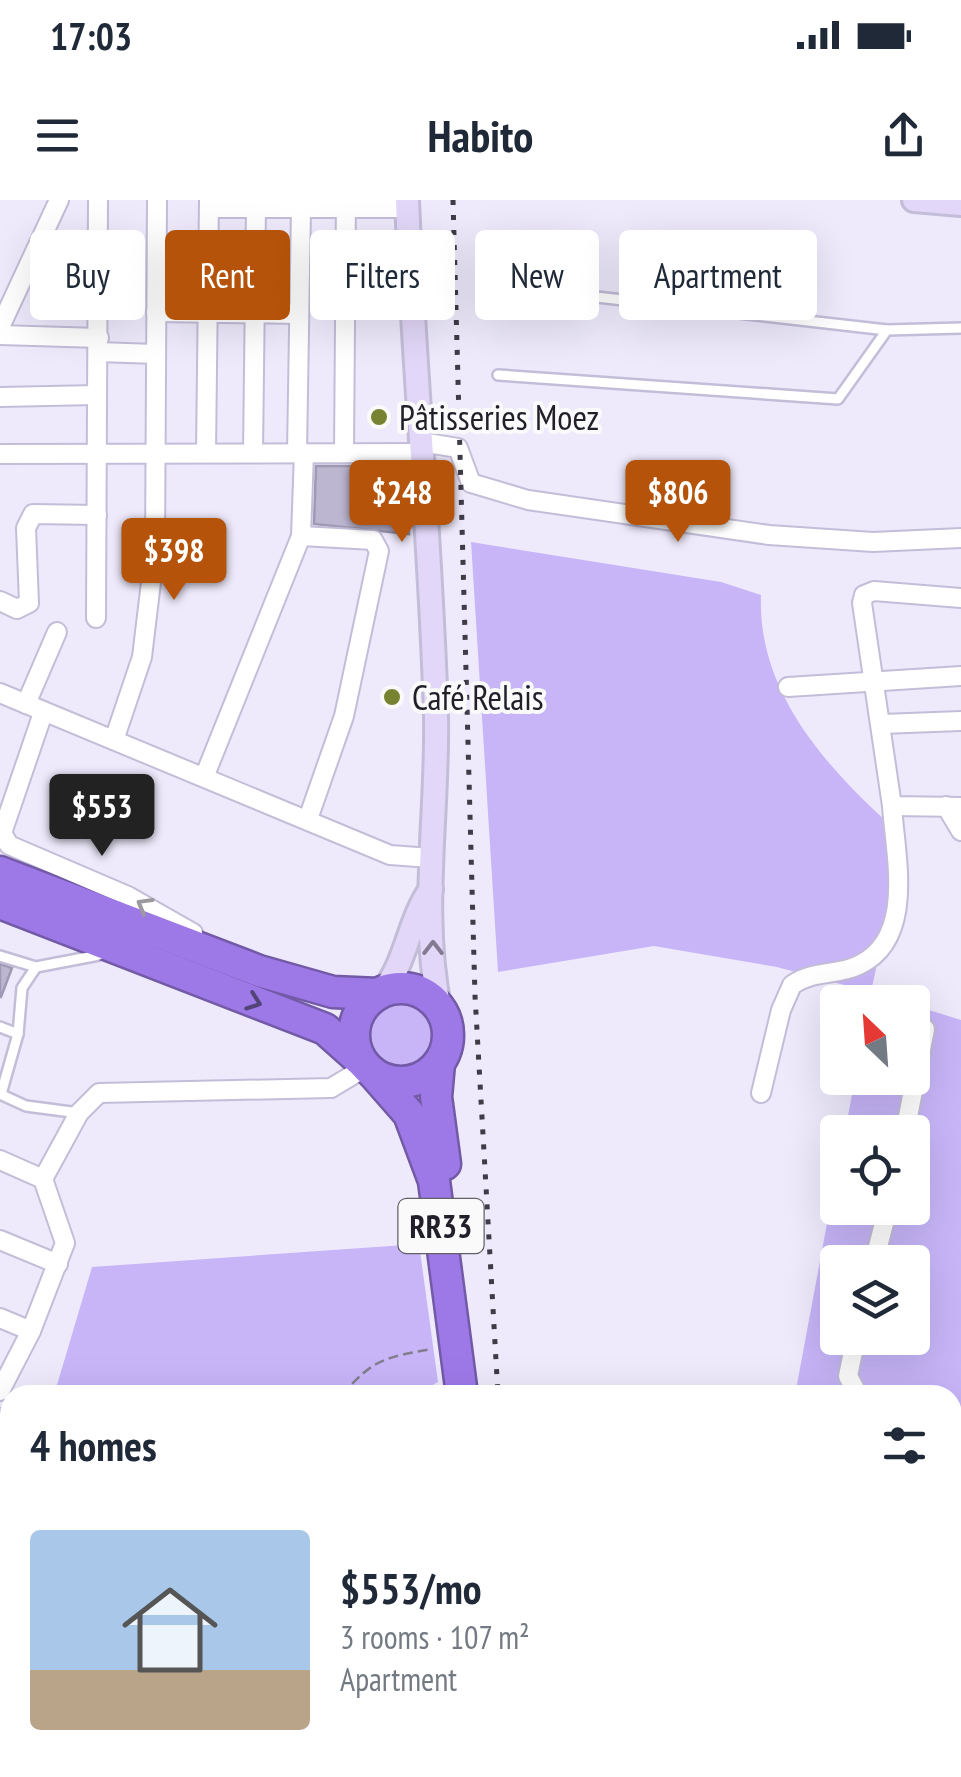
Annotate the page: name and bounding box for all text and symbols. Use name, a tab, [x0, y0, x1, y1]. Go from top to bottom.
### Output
text: 17:03	[50, 11, 132, 60]
text: Habito	[428, 106, 533, 164]
icon: menu	[30, 108, 85, 163]
icon: share	[876, 108, 931, 163]
chip: Buy	[30, 230, 145, 320]
chip: Rent	[165, 230, 290, 320]
chip: Filters	[310, 230, 455, 320]
chip: New	[475, 230, 599, 320]
chip: Apartment	[619, 230, 817, 320]
place label: Pâtisseries Moez	[399, 394, 599, 440]
marker: Pâtisseries Moez	[368, 406, 390, 428]
pin: $248	[343, 460, 461, 545]
pin: $806	[619, 460, 737, 545]
text: $248	[371, 471, 433, 513]
text: $806	[647, 471, 709, 513]
pin: $398	[115, 518, 233, 603]
text: $398	[143, 529, 205, 571]
place label: Café Relais	[412, 674, 544, 720]
marker: Café Relais	[381, 686, 403, 708]
pin: $553	[43, 774, 161, 859]
text: $553	[71, 785, 133, 827]
one-way arrow	[137, 898, 155, 917]
one-way arrow	[422, 939, 444, 954]
north arrow	[820, 985, 930, 1095]
map controls	[820, 985, 930, 1355]
one-way arrow	[244, 990, 261, 1011]
button: locate	[820, 1115, 930, 1225]
road number: RR33	[398, 1199, 484, 1253]
button: layers	[820, 1245, 930, 1355]
text: 4 homes	[30, 1418, 157, 1473]
icon: filters	[877, 1418, 932, 1473]
text: $553/mo	[340, 1561, 482, 1616]
icon: home	[110, 1570, 230, 1690]
text: 3 rooms · 107 m²	[340, 1616, 530, 1658]
text: Apartment	[340, 1658, 457, 1700]

